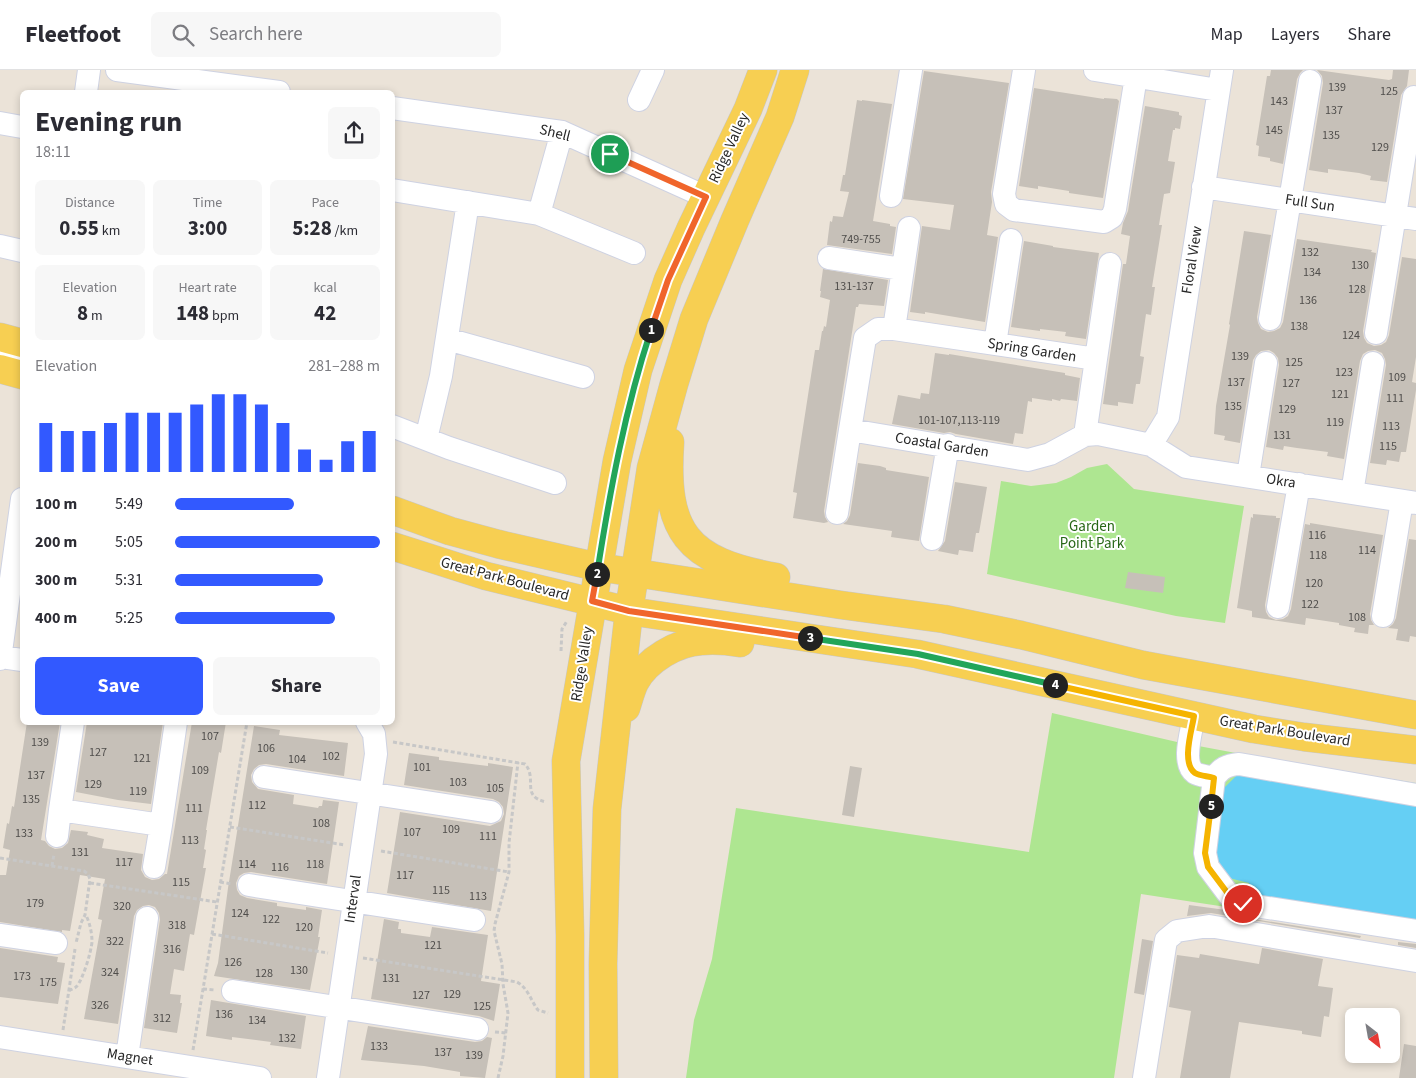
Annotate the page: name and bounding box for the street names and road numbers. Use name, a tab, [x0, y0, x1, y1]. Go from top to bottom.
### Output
street label: Ridge Valley	[704, 109, 754, 187]
street label: Shell	[537, 119, 573, 147]
street label: Full Sun	[1283, 189, 1337, 217]
street label: Floral View	[1176, 224, 1208, 295]
street label: Spring Garden	[986, 333, 1078, 367]
street label: Coastal Garden	[893, 427, 991, 463]
street label: Okra	[1265, 468, 1297, 494]
street label: Great Park Boulevard	[438, 552, 572, 606]
street label: Ridge Valley	[566, 625, 598, 703]
street label: Great Park Boulevard	[1218, 710, 1352, 752]
street label: Interval	[339, 874, 367, 924]
street label: Magnet	[105, 1043, 155, 1071]

